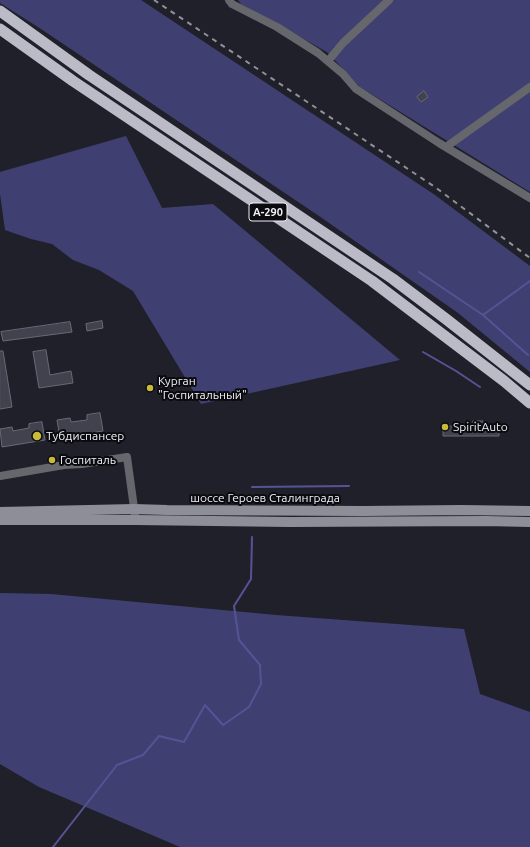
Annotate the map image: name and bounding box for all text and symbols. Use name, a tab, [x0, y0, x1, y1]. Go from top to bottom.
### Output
road number: А-290	[249, 203, 287, 221]
place label: Курган "Госпитальный"	[158, 374, 247, 402]
marker: Курган "Госпитальный"	[145, 383, 155, 393]
place label: SpiritAuto	[453, 420, 508, 434]
marker: SpiritAuto	[440, 422, 450, 432]
place label: Тубдиспансер	[46, 429, 124, 443]
marker: Тубдиспансер	[31, 430, 43, 442]
place label: Госпиталь	[60, 453, 116, 467]
marker: Госпиталь	[47, 455, 57, 465]
street label: шоссе Героев Сталинграда	[190, 491, 340, 505]

